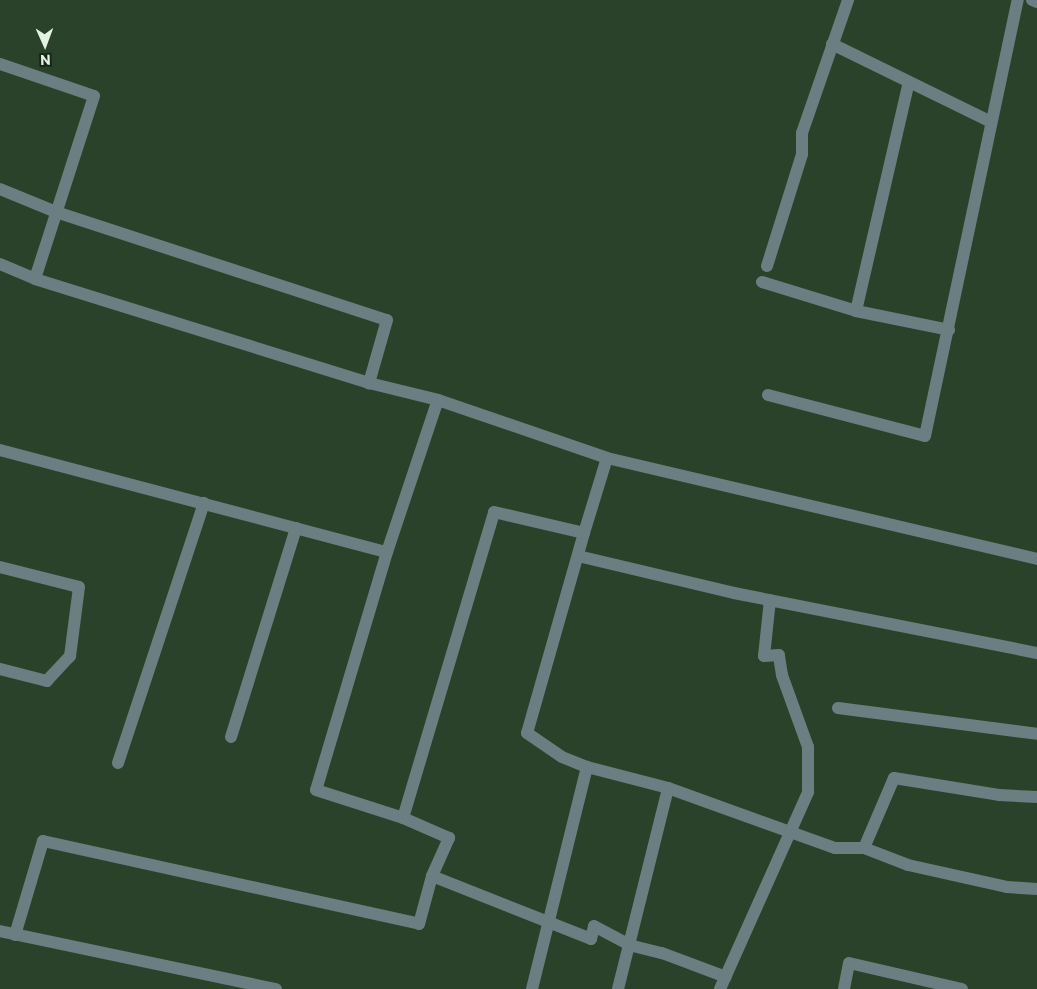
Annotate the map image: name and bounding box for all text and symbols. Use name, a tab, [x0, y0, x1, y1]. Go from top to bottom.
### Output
north arrow	[20, 20, 70, 70]
text: N	[40, 52, 51, 69]

